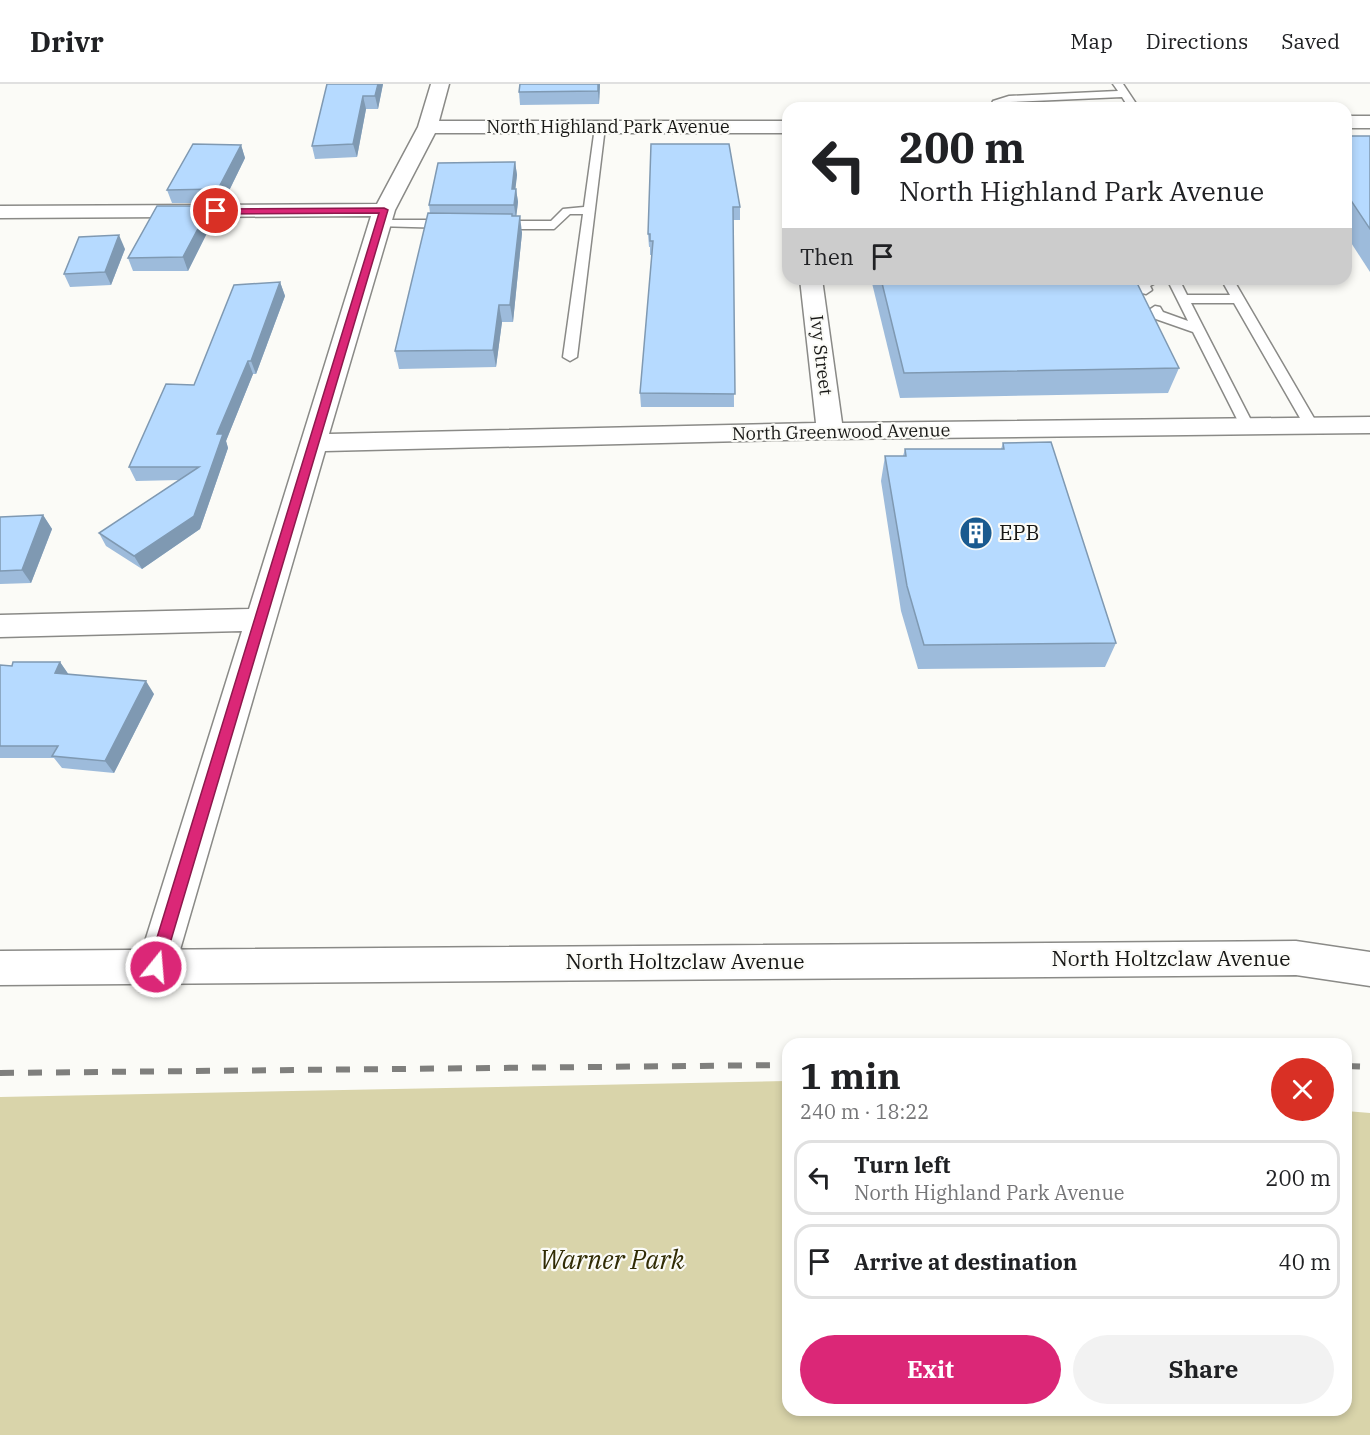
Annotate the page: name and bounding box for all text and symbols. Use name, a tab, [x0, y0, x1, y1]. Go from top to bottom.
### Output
text: Drivr	[30, 23, 104, 60]
text: Map	[1070, 27, 1113, 55]
text: Directions	[1146, 27, 1248, 55]
text: Saved	[1281, 27, 1340, 55]
street label: North Highland Park Avenue	[486, 115, 730, 138]
text: 200 m	[899, 120, 1025, 175]
icon: left	[800, 126, 878, 204]
text: North Highland Park Avenue	[899, 173, 1264, 208]
pin	[190, 185, 241, 236]
icon: arrive	[199, 194, 232, 227]
icon: arrive	[866, 240, 899, 273]
text: Then	[800, 242, 854, 271]
street label: Ivy Street	[805, 314, 838, 396]
street label: North Greenwood Avenue	[732, 418, 950, 445]
building icon: EPB	[958, 515, 994, 551]
place label: EPB	[999, 518, 1040, 546]
position arrow	[124, 935, 188, 999]
street label: North Holtzclaw Avenue	[1052, 944, 1290, 972]
street label: North Holtzclaw Avenue	[566, 947, 804, 975]
text: 1 min	[800, 1052, 901, 1099]
button: close	[1271, 1058, 1334, 1121]
text: 240 m · 18:22	[800, 1098, 929, 1125]
text: Turn left	[854, 1150, 950, 1179]
icon: left	[803, 1161, 836, 1194]
text: 200 m	[1265, 1163, 1331, 1192]
text: North Highland Park Avenue	[854, 1179, 1124, 1206]
park label: Warner Park	[539, 1242, 685, 1276]
icon: arrive	[803, 1245, 836, 1278]
text: Arrive at destination	[854, 1247, 1077, 1276]
text: 40 m	[1279, 1247, 1331, 1276]
button: Exit	[800, 1335, 1061, 1404]
button: Share	[1073, 1335, 1334, 1404]

